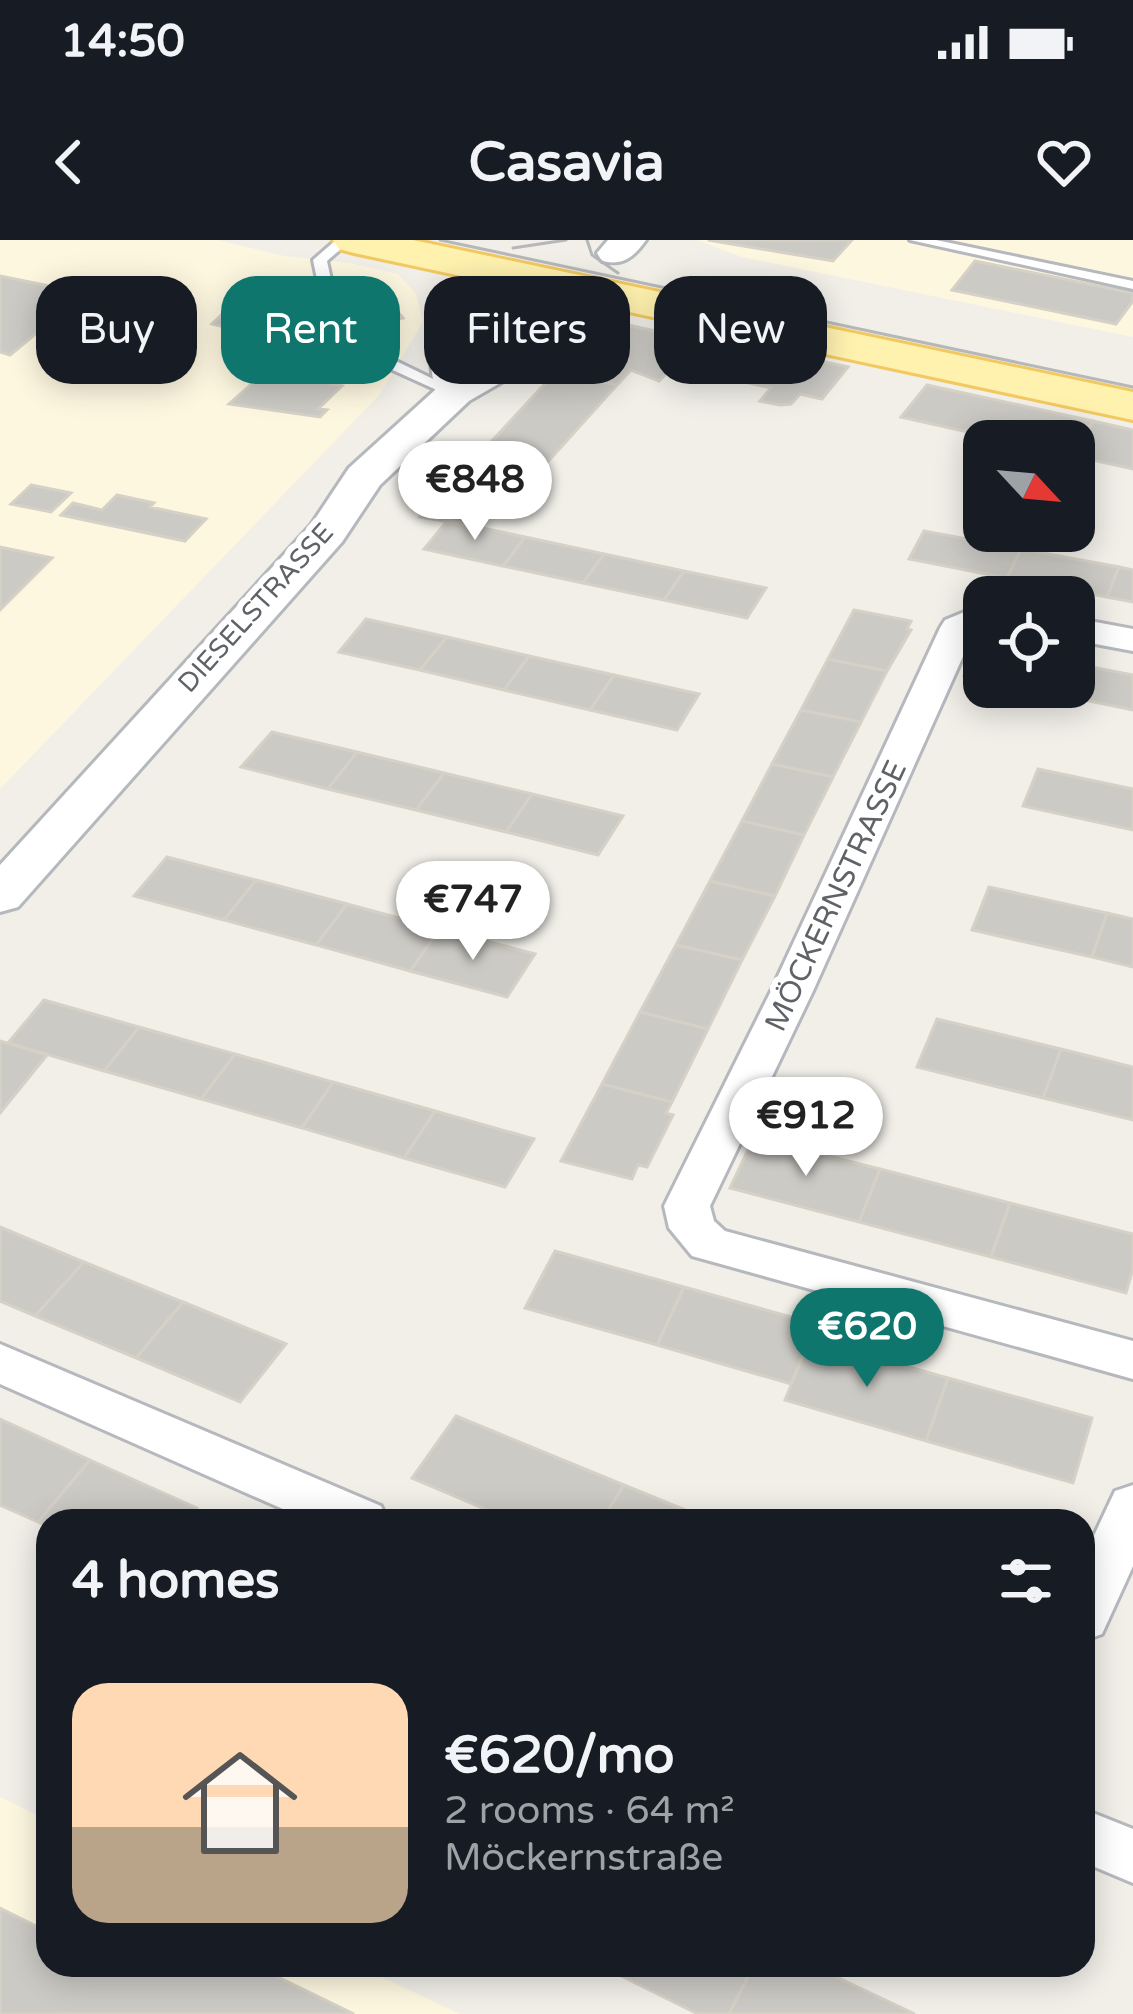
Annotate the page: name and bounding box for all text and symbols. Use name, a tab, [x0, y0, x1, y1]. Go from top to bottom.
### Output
text: 14:50	[60, 15, 185, 69]
icon: back	[36, 129, 102, 195]
icon: heart	[1031, 129, 1097, 195]
text: Casavia	[468, 130, 665, 195]
chip: Buy	[36, 276, 197, 384]
chip: Rent	[221, 276, 400, 384]
chip: Filters	[424, 276, 630, 384]
chip: New	[654, 276, 827, 384]
north arrow	[963, 420, 1095, 552]
map controls	[963, 420, 1095, 708]
pin: €848	[404, 441, 546, 543]
text: €848	[425, 456, 525, 503]
street label: DIESELSTRASSE	[171, 516, 341, 700]
button: locate	[963, 576, 1095, 708]
street label: MÖCKERNSTRASSE	[757, 755, 915, 1037]
pin: €747	[402, 861, 544, 963]
text: €747	[423, 876, 523, 923]
pin: €912	[735, 1077, 877, 1179]
text: €912	[756, 1092, 856, 1139]
pin: €620	[796, 1288, 938, 1390]
text: €620	[817, 1303, 917, 1350]
icon: filters	[993, 1548, 1059, 1614]
text: 4 homes	[72, 1550, 280, 1612]
text: €620/mo	[444, 1725, 675, 1787]
icon: home	[168, 1731, 312, 1875]
text: 2 rooms · 64 m²	[444, 1787, 735, 1834]
text: Möckernstraße	[444, 1834, 723, 1881]

